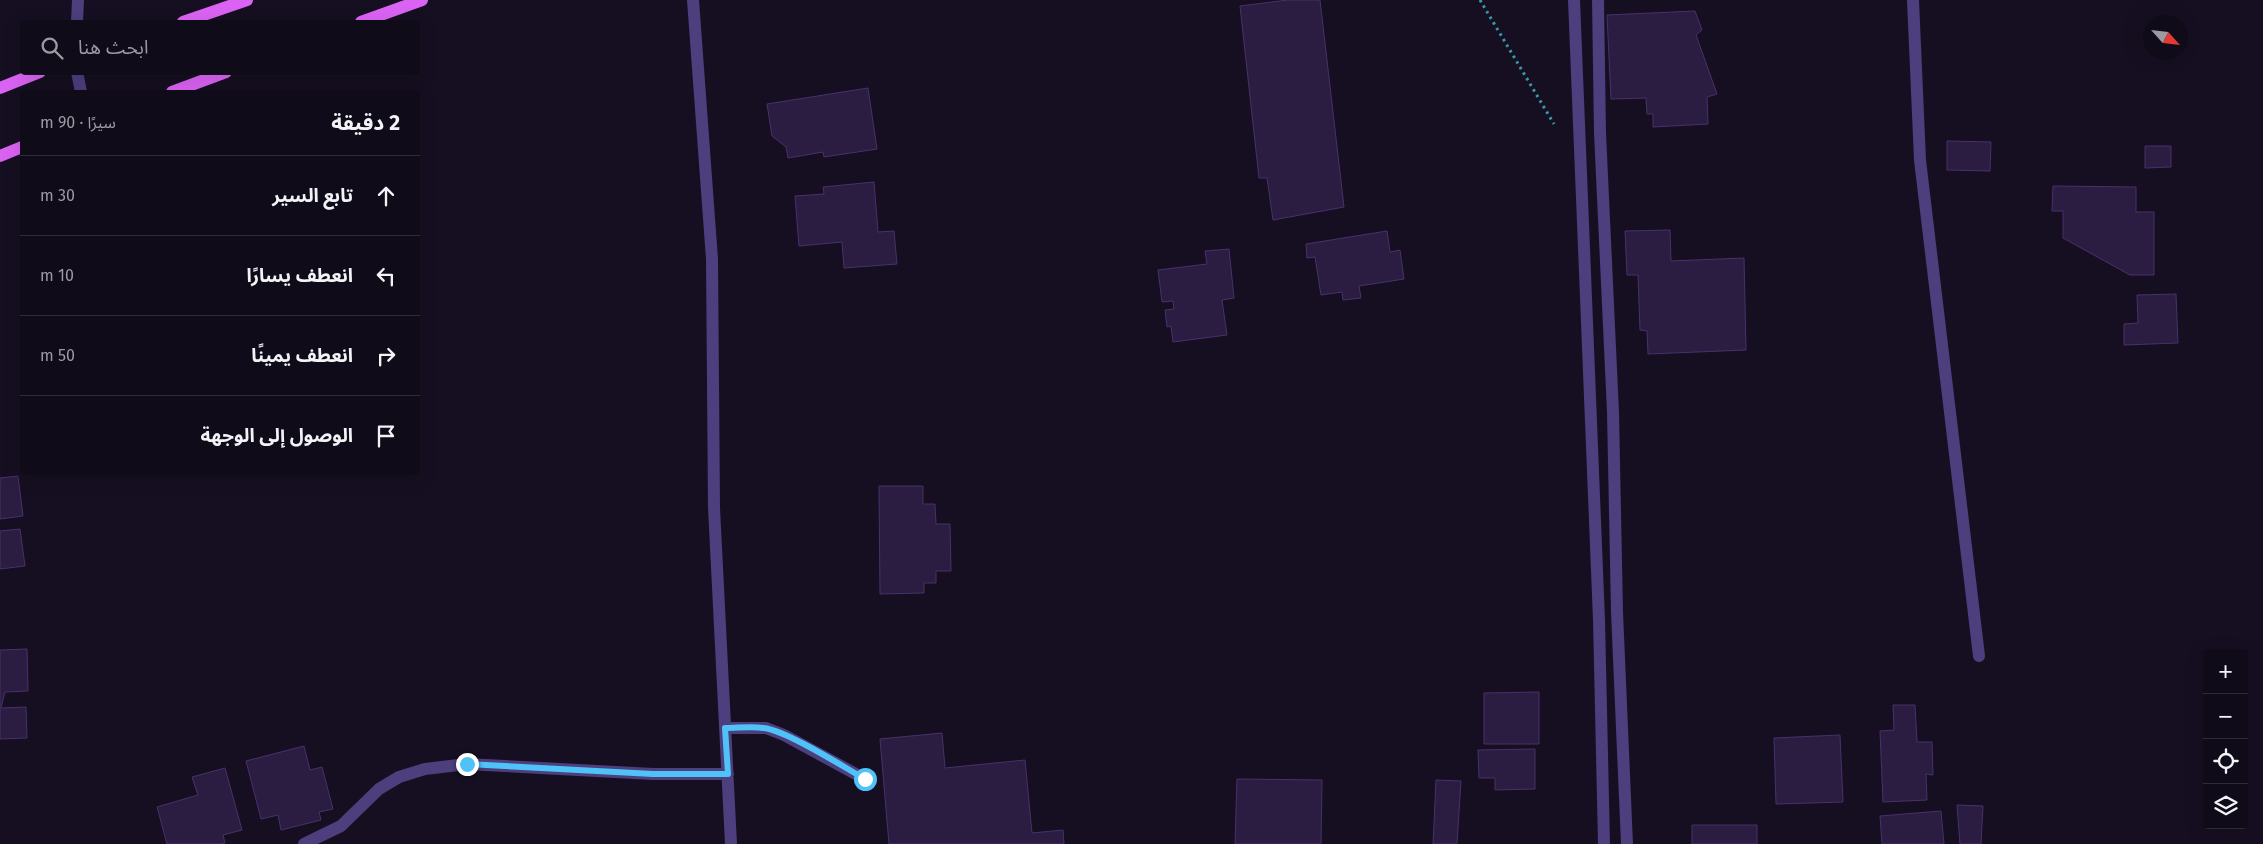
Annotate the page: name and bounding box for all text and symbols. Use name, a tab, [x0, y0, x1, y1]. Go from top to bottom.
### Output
north arrow	[2143, 15, 2188, 60]
search box	[20, 20, 420, 75]
icon: search	[38, 34, 66, 62]
text: ابحث هنا	[78, 36, 149, 59]
text: 2 دقيقة	[331, 110, 400, 136]
text: سيرًا · 90 m	[40, 113, 116, 132]
icon: ahead	[372, 182, 400, 210]
text: تابع السير	[272, 184, 353, 207]
text: 30 m	[40, 186, 75, 205]
icon: left	[372, 262, 400, 290]
text: انعطف يسارًا	[246, 264, 353, 287]
text: 10 m	[40, 266, 74, 285]
icon: right	[372, 342, 400, 370]
text: انعطف يمينًا	[251, 344, 353, 367]
text: 50 m	[40, 346, 75, 365]
icon: arrive	[372, 422, 400, 450]
text: الوصول إلى الوجهة	[201, 424, 353, 447]
map controls	[2203, 649, 2248, 829]
button: +	[2203, 649, 2248, 694]
button: −	[2203, 694, 2248, 739]
button: locate	[2203, 739, 2248, 784]
route end	[456, 753, 479, 776]
route start	[854, 768, 877, 791]
button: layers	[2203, 784, 2248, 829]

